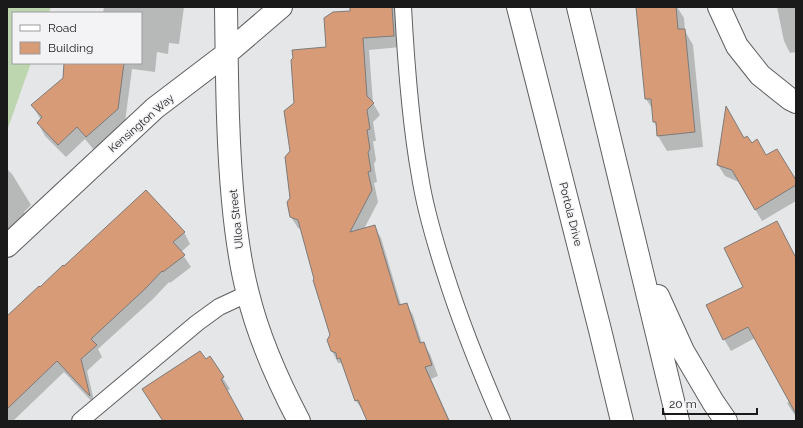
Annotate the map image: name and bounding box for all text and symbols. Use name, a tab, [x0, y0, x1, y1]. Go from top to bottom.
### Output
legend	[12, 12, 142, 64]
text: Road	[48, 21, 77, 35]
text: Building	[48, 41, 94, 55]
street label: Kensington Way	[106, 91, 177, 155]
street label: Portola Drive	[556, 181, 585, 248]
street label: Ulloa Street	[227, 188, 246, 249]
scale bar	[663, 390, 757, 416]
text: 20 m	[669, 397, 697, 411]

